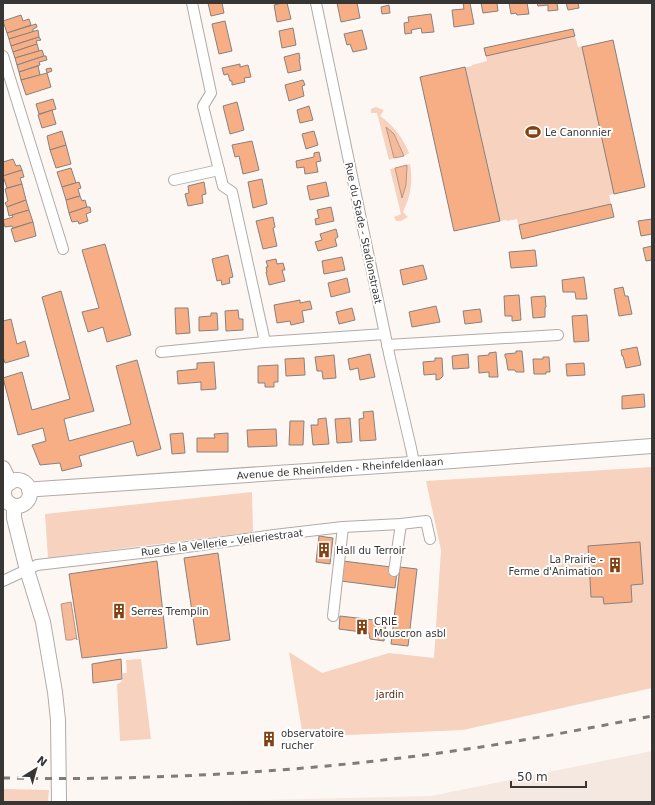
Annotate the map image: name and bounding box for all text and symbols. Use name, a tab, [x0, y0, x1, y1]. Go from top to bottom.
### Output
sports icon: Le Canonnier	[524, 123, 542, 141]
place label: Le Canonnier	[545, 127, 612, 138]
street label: Rue du Stade - Stadionstraat	[343, 161, 384, 305]
street label: Avenue de Rheinfelden - Rheinfeldenlaan	[236, 456, 444, 481]
street label: Rue de la Vellerie - Velleriestraat	[140, 527, 304, 558]
building icon: Hall du Terroir	[315, 541, 333, 559]
place label: Hall du Terroir	[336, 545, 407, 556]
place label: La Prairie - Ferme d'Animation	[509, 554, 603, 577]
building icon: La Prairie - Ferme d'Animation	[606, 556, 624, 574]
building icon: Serres Tremplin	[110, 602, 128, 620]
place label: Serres Tremplin	[131, 606, 209, 617]
place label: CRIE Mouscron asbl	[374, 616, 446, 639]
building icon: CRIE Mouscron asbl	[353, 618, 371, 636]
park label: jardin	[375, 689, 404, 700]
place label: observatoire rucher	[281, 728, 344, 751]
building icon: observatoire rucher	[260, 730, 278, 748]
north arrow	[16, 749, 56, 789]
text: N	[34, 753, 49, 769]
scale bar	[511, 763, 586, 789]
text: 50 m	[517, 770, 548, 784]

